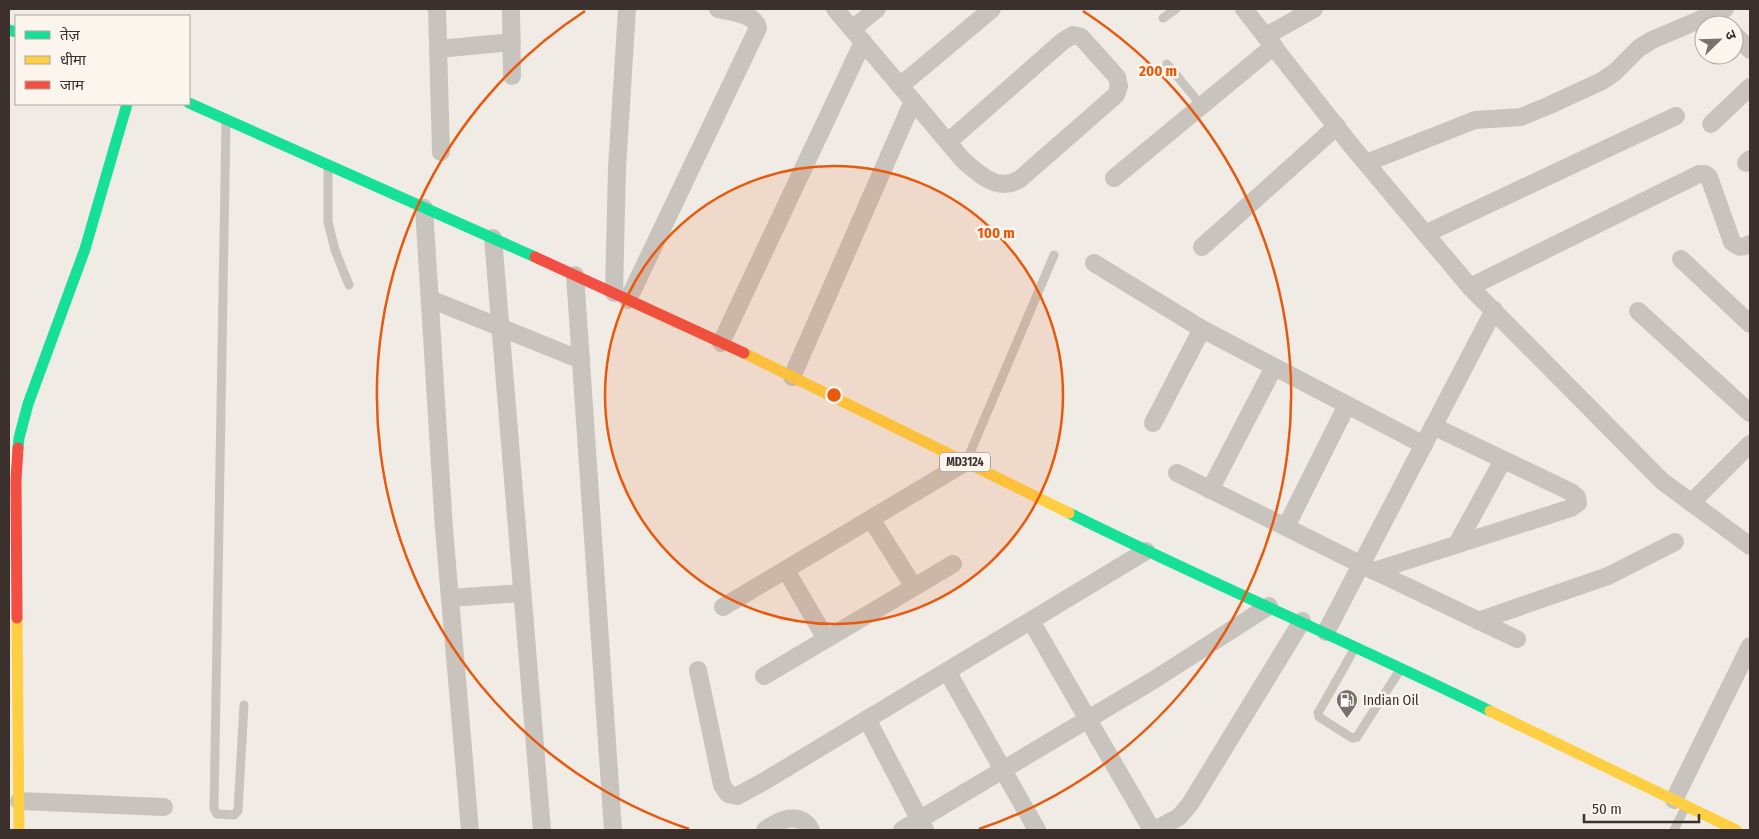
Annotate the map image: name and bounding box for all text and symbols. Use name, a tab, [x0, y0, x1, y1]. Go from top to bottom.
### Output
legend	[15, 15, 190, 105]
north arrow	[1694, 15, 1744, 65]
text: तेज़	[60, 26, 81, 44]
text: उ	[1721, 28, 1740, 43]
text: धीमा	[60, 51, 87, 69]
text: 200 m	[1138, 62, 1177, 80]
text: जाम	[60, 76, 85, 94]
text: 100 m	[977, 224, 1015, 242]
centre of rings	[825, 386, 843, 404]
road number: MD3124	[940, 452, 990, 472]
fuel station icon: Indian Oil	[1335, 688, 1359, 719]
place label: Indian Oil	[1363, 692, 1419, 709]
scale bar	[1584, 792, 1699, 824]
text: 50 m	[1592, 800, 1622, 818]

